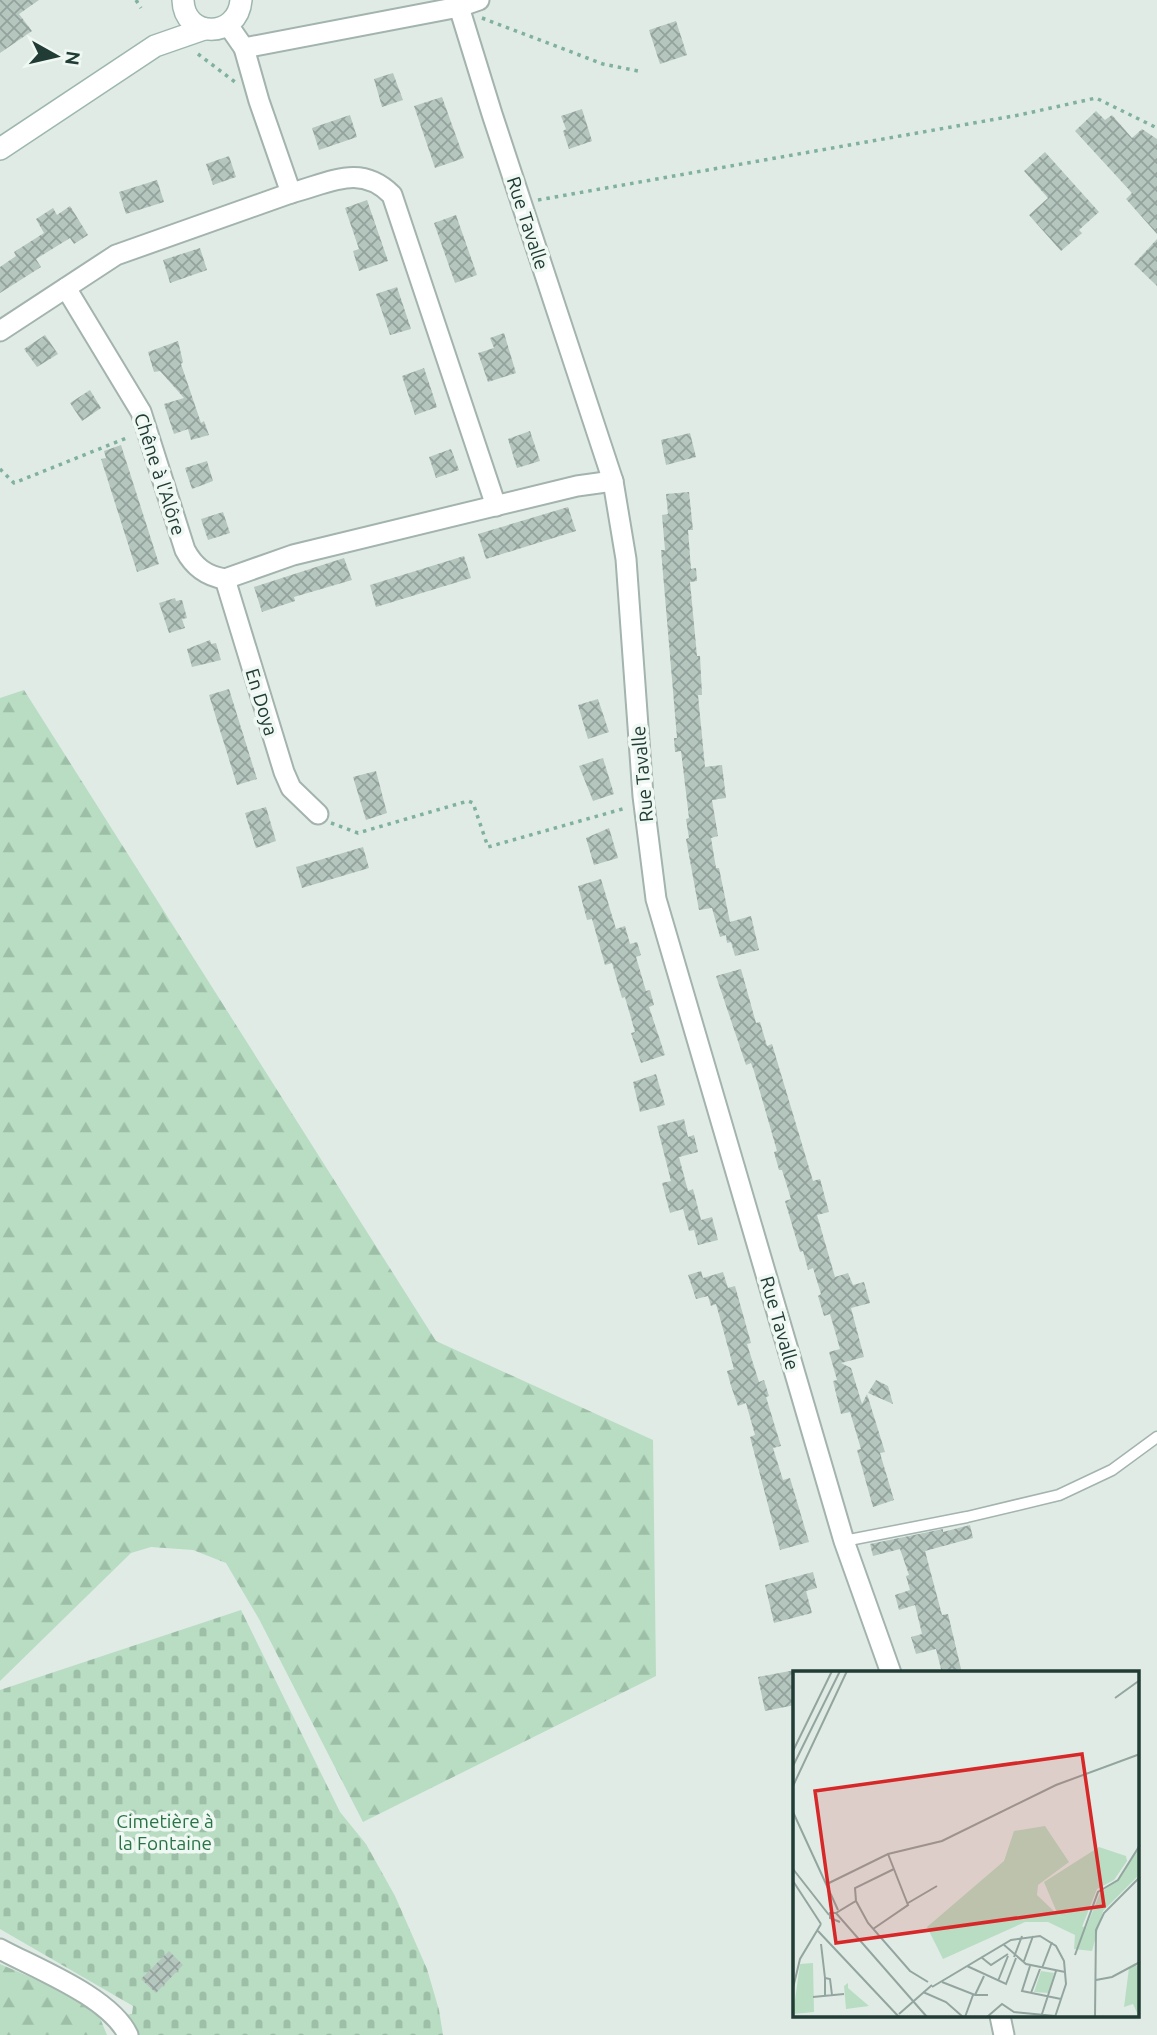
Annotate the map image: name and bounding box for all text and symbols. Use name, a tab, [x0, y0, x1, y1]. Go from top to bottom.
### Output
north arrow	[21, 21, 91, 91]
text: N	[61, 50, 85, 67]
street label: Rue Tavalle	[503, 174, 553, 272]
street label: Chêne à l'Alôre	[130, 410, 190, 538]
street label: En Doya	[241, 666, 283, 738]
street label: Rue Tavalle	[627, 725, 657, 823]
street label: Rue Tavalle	[756, 1274, 804, 1372]
inset map	[793, 1671, 1140, 2018]
park label: Cimetière à la Fontaine	[116, 1810, 214, 1854]

